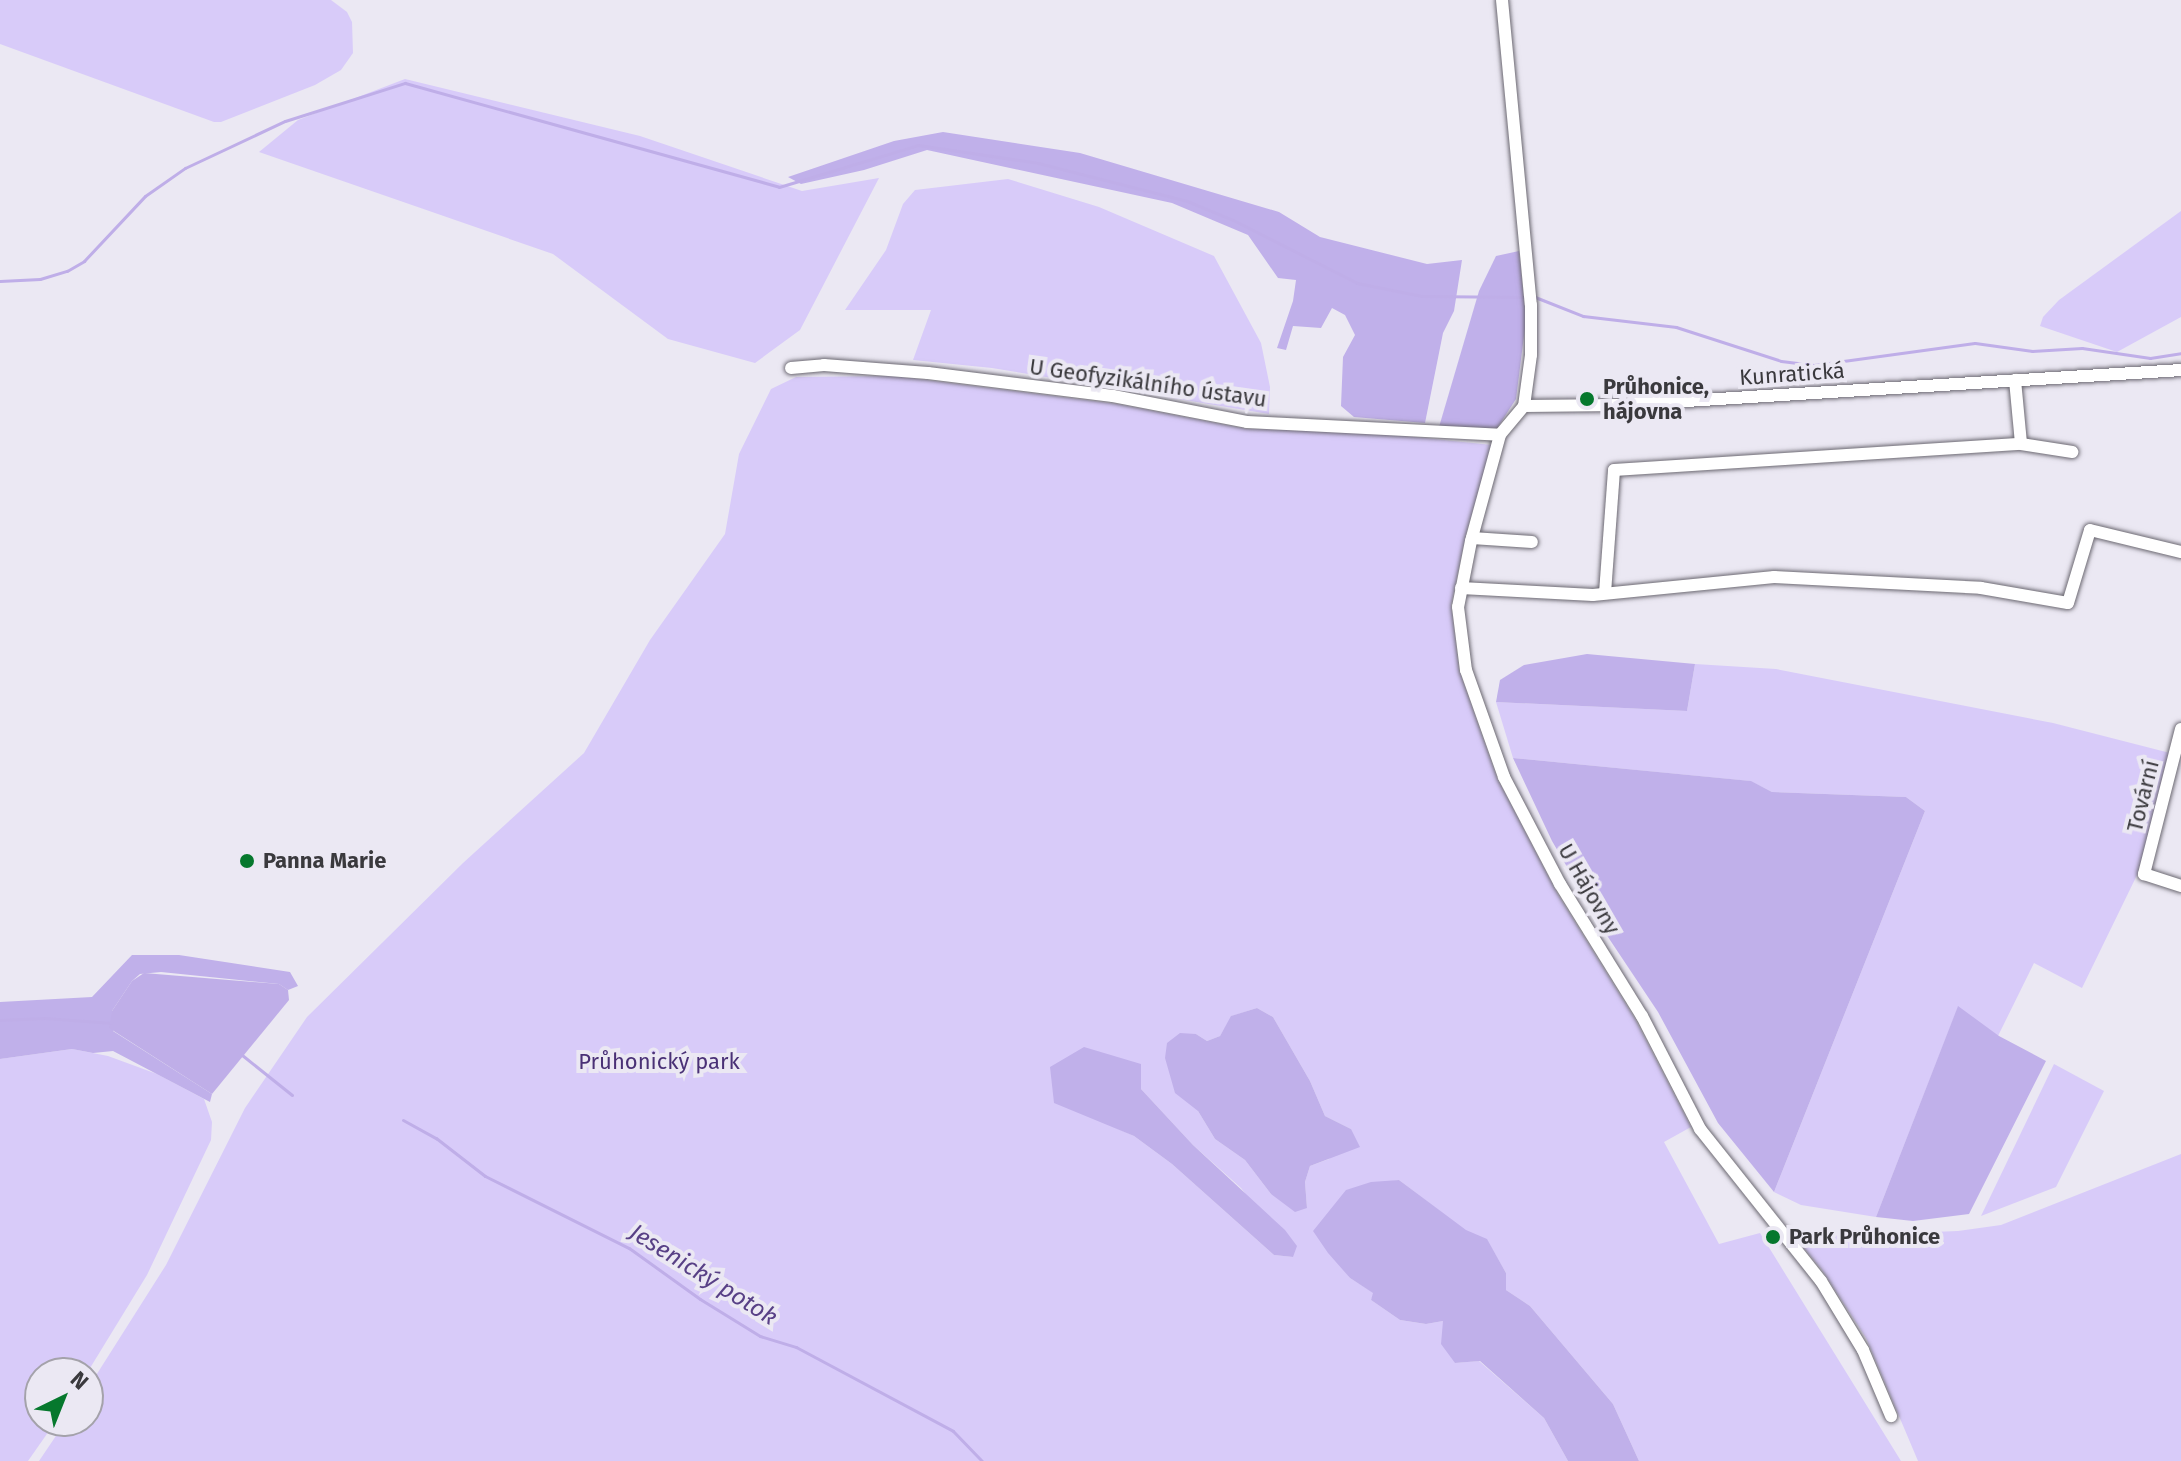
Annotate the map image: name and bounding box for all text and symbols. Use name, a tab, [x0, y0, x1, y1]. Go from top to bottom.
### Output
street label: U Geofyzikálního ústavu	[1028, 353, 1268, 413]
street label: Kunratická	[1738, 357, 1846, 391]
place label: Průhonice, hájovna	[1603, 373, 1709, 424]
marker: Průhonice, hájovna	[1578, 390, 1596, 408]
street label: Tovární	[2121, 757, 2165, 835]
street label: U Hájovny	[1552, 839, 1626, 939]
place label: Panna Marie	[263, 848, 386, 874]
marker: Panna Marie	[238, 852, 256, 870]
park label: Průhonický park	[578, 1049, 740, 1075]
water label: Jesenický potok	[624, 1218, 782, 1332]
place label: Park Průhonice	[1789, 1224, 1940, 1250]
marker: Park Průhonice	[1764, 1228, 1782, 1246]
north arrow	[24, 1357, 104, 1437]
text: N	[65, 1366, 94, 1395]

